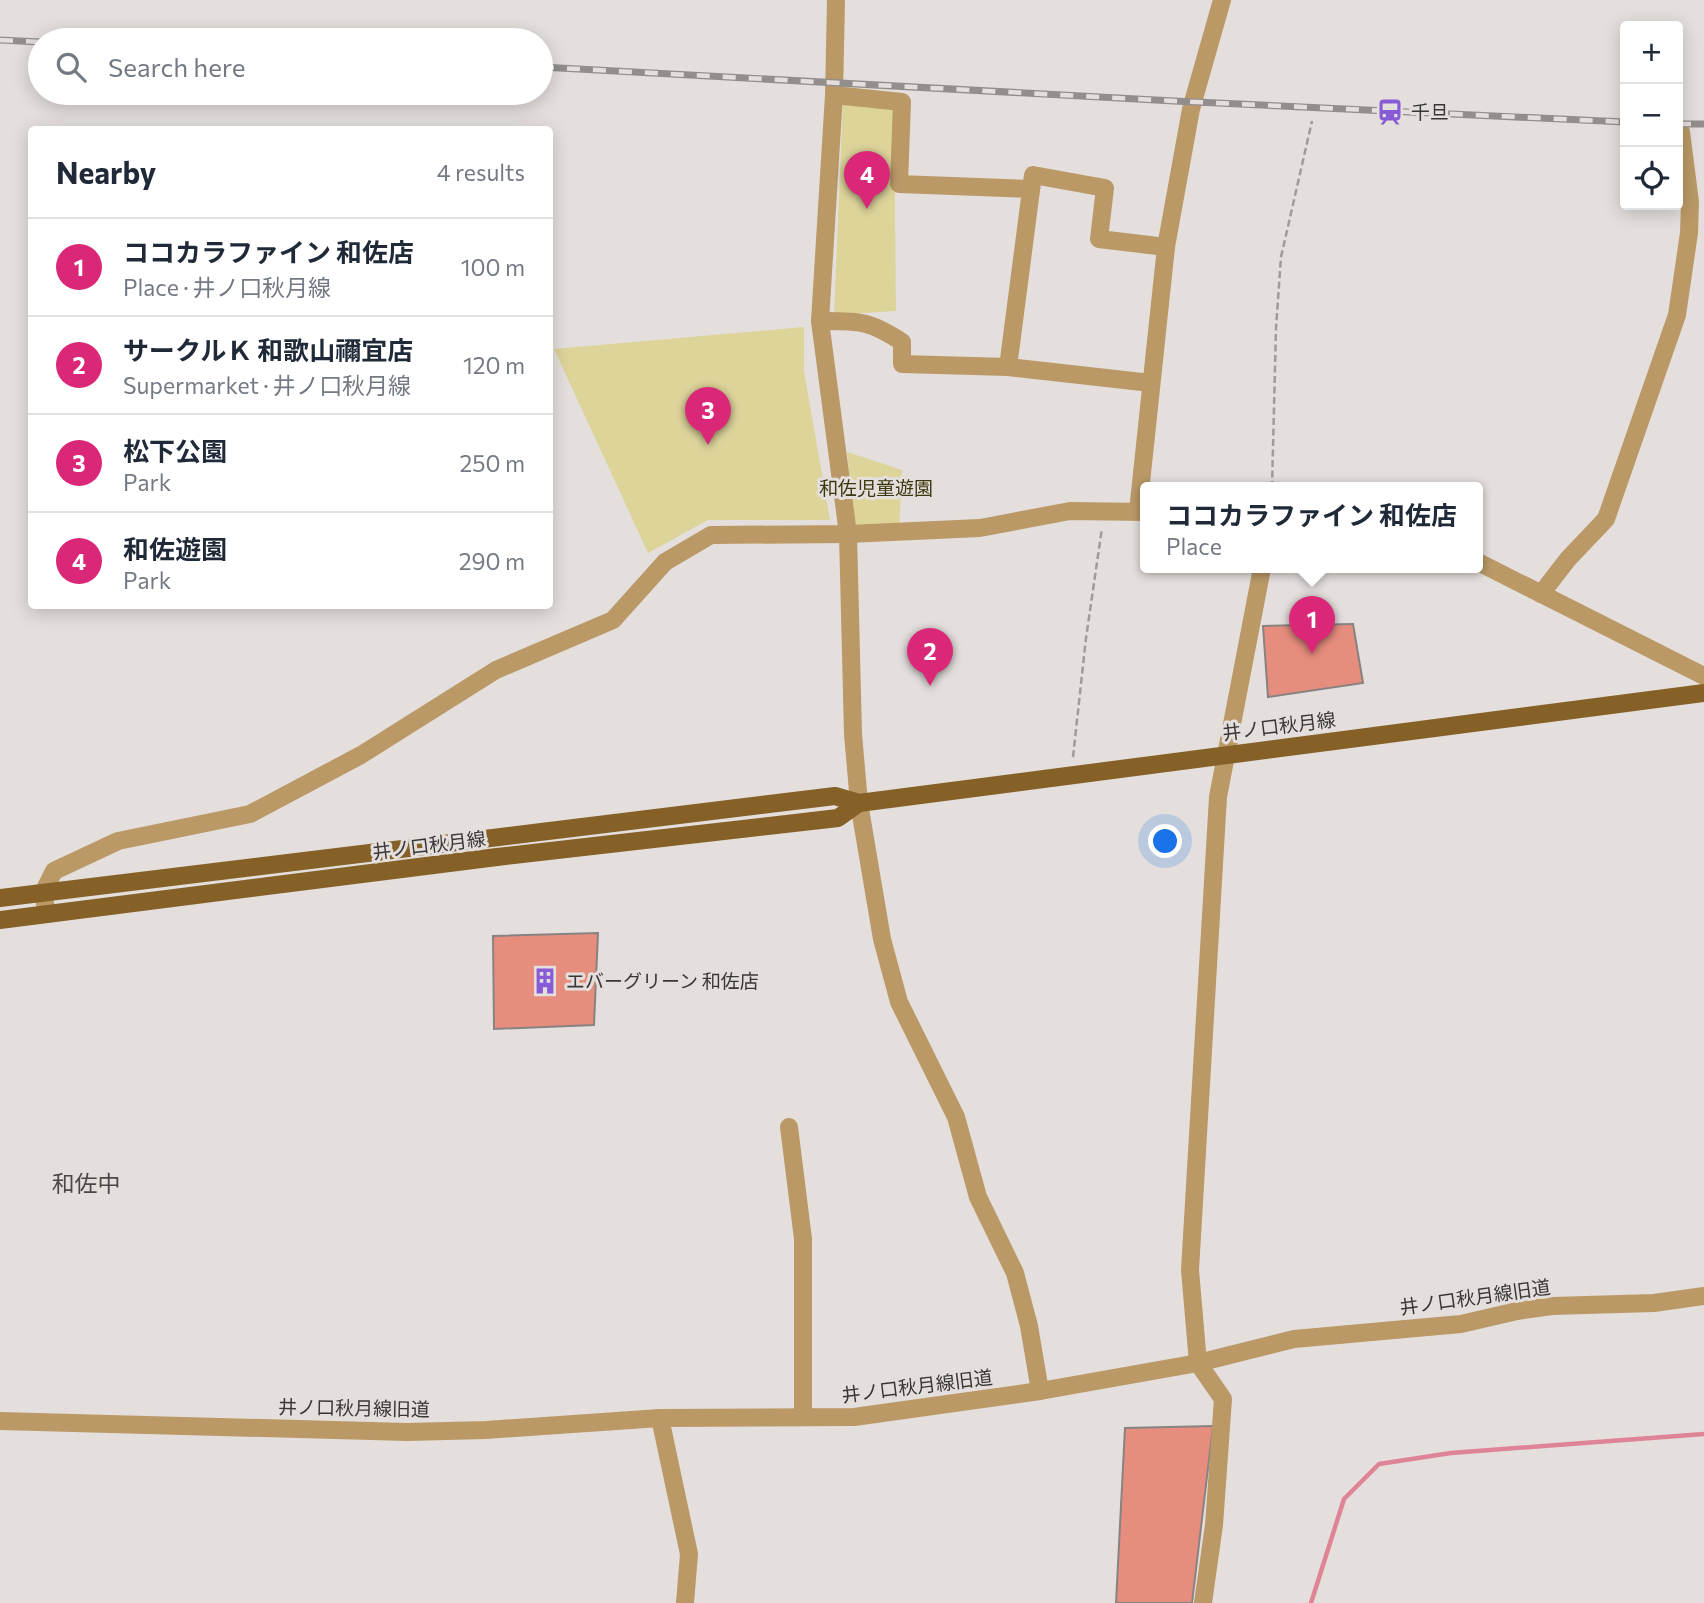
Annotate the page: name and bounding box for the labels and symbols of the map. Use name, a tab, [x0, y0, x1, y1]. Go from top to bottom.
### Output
station icon: 千旦	[1375, 97, 1405, 127]
place label: 千旦	[1411, 100, 1449, 123]
pin: 4	[844, 151, 890, 209]
pin: 3	[685, 387, 731, 445]
park label: 和佐児童遊園	[819, 476, 933, 499]
pin: 1	[1289, 596, 1335, 654]
pin: 2	[907, 628, 953, 686]
street label: 井ノ口秋月線	[1221, 707, 1337, 744]
your location	[1148, 824, 1182, 858]
street label: 井ノ口秋月線	[371, 826, 487, 863]
building icon: エバーグリーン 和佐店	[530, 966, 560, 996]
place label: エバーグリーン 和佐店	[566, 969, 759, 992]
district label: 和佐中	[52, 1169, 121, 1197]
street label: 井ノ口秋月線旧道	[1398, 1275, 1552, 1318]
street label: 井ノ口秋月線旧道	[840, 1365, 994, 1406]
street label: 井ノ口秋月線旧道	[278, 1395, 430, 1420]

